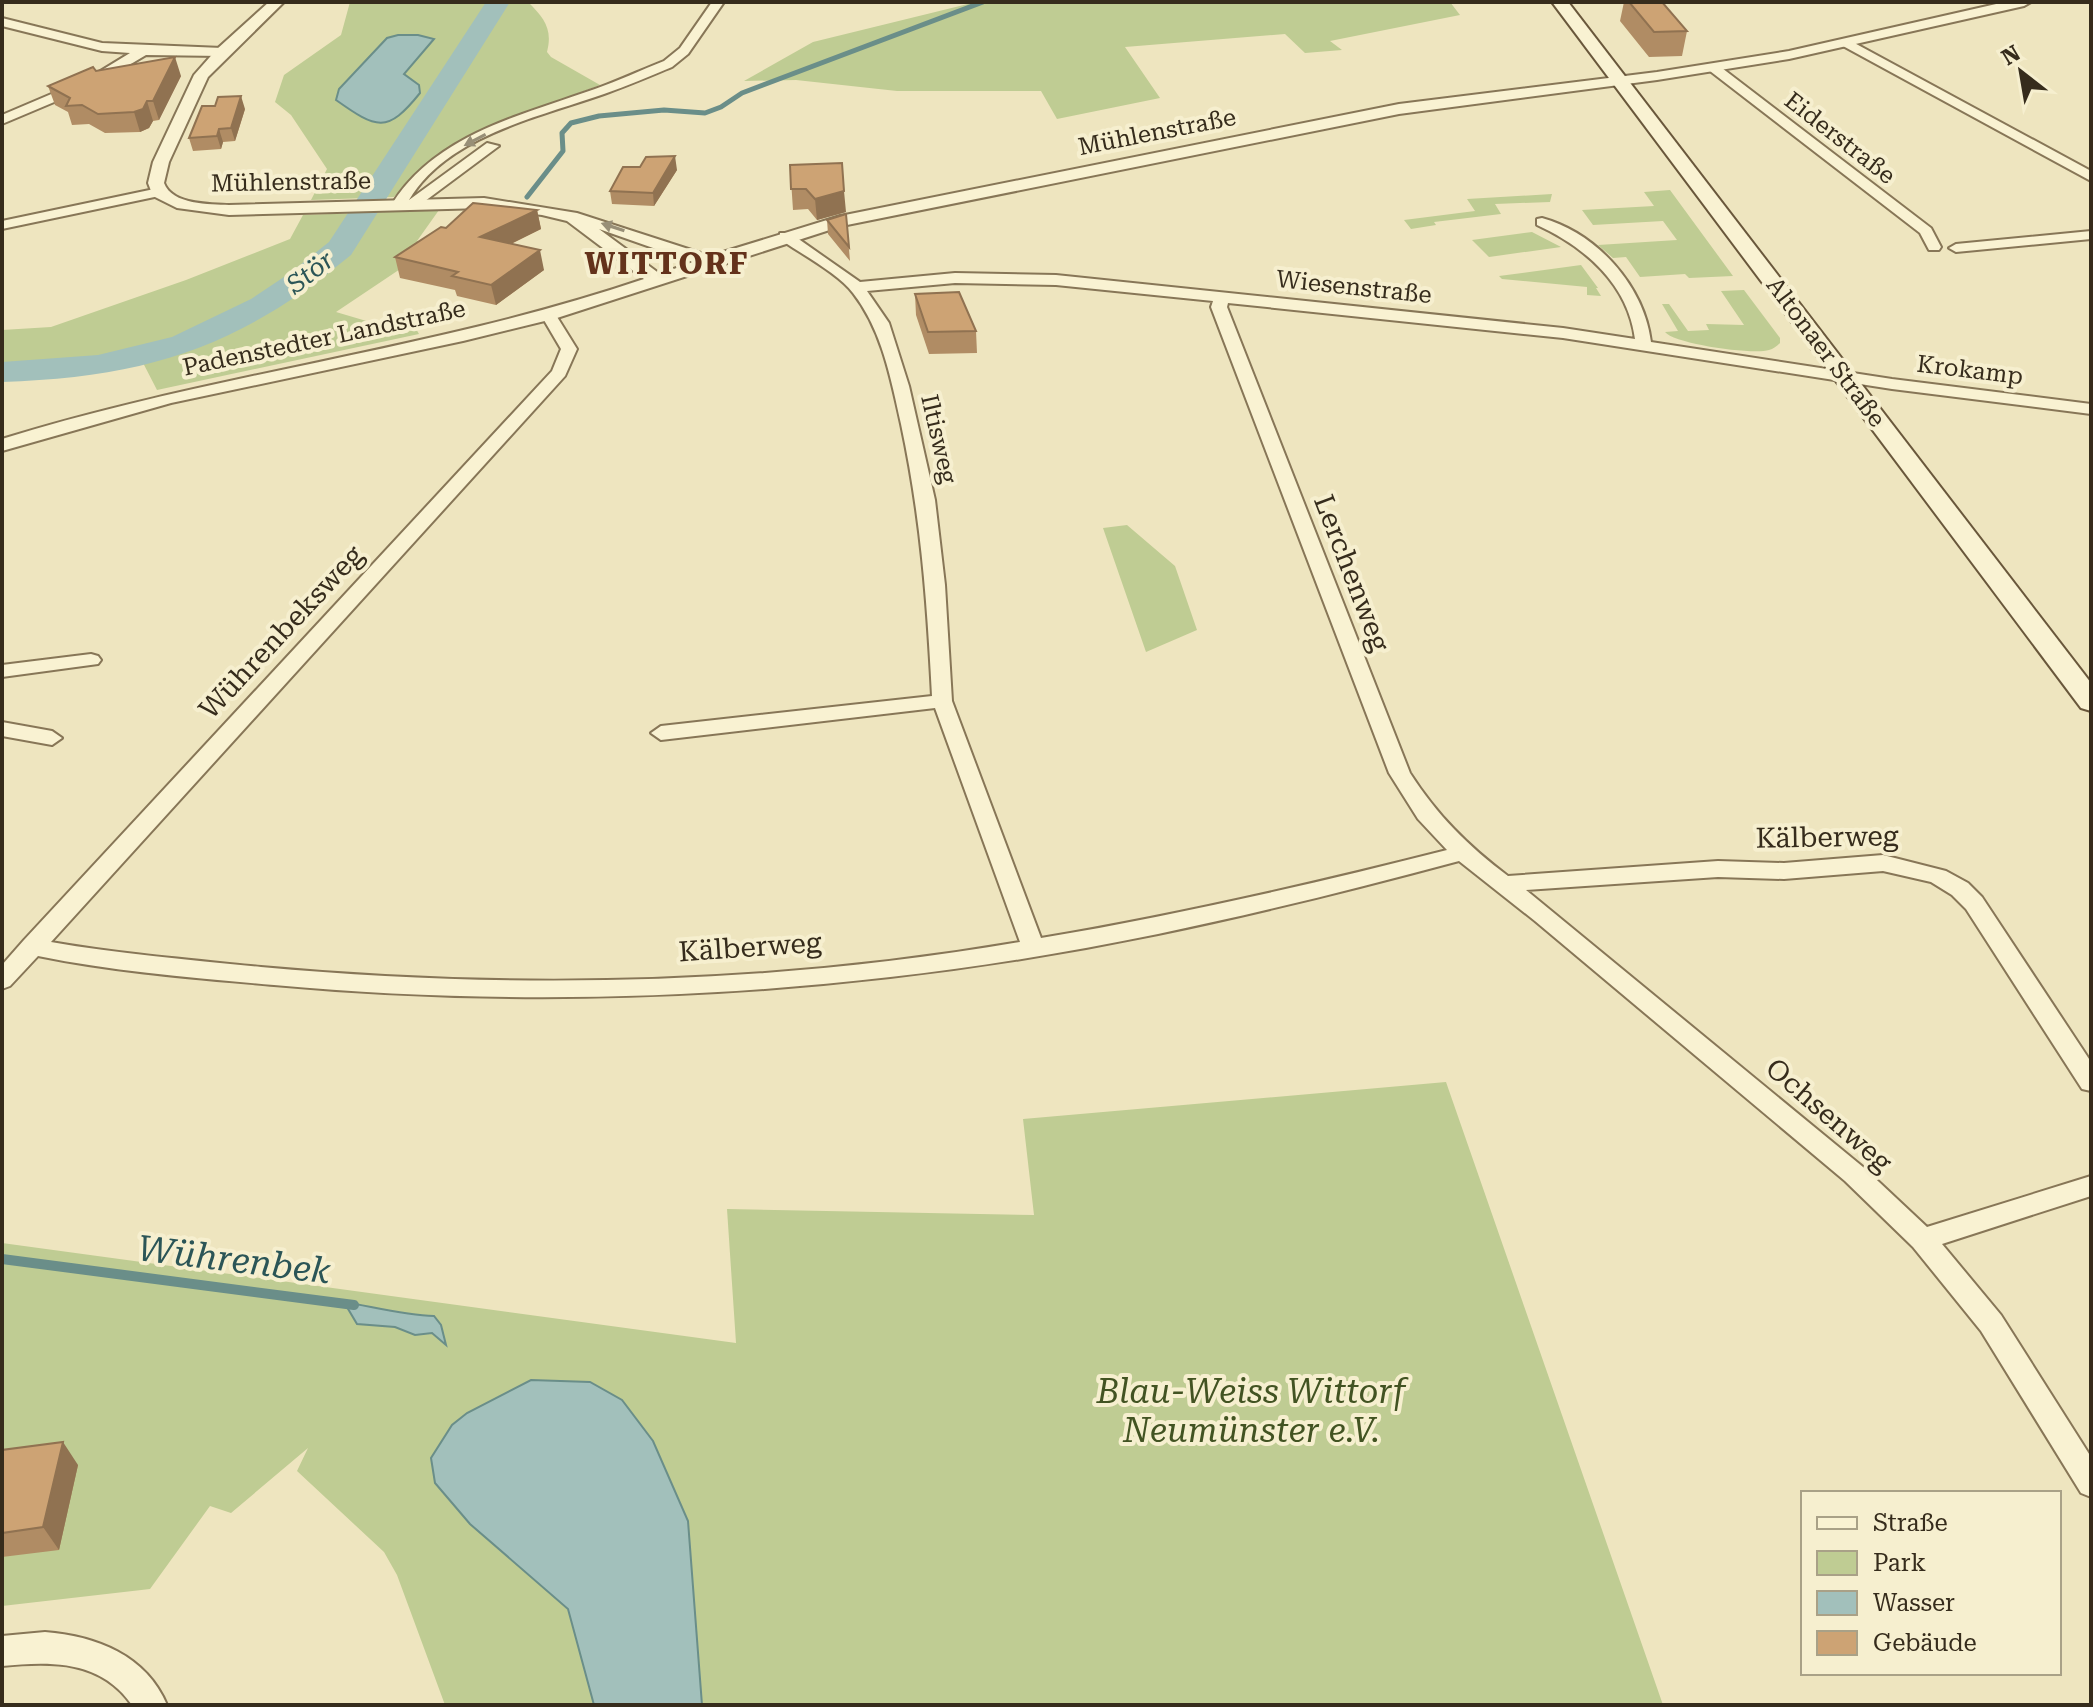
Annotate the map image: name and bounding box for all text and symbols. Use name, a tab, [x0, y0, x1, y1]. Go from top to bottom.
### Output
north arrow	[1981, 32, 2061, 112]
text: N	[1997, 40, 2025, 70]
street label: Eiderstraße	[1779, 86, 1901, 190]
street label: Mühlenstraße	[1076, 103, 1238, 161]
one-way arrow	[463, 134, 486, 147]
street label: Mühlenstraße	[211, 167, 371, 197]
one-way arrow	[600, 220, 624, 233]
water label: Stör	[280, 244, 340, 300]
district label: WITTORF	[585, 246, 749, 281]
street label: Wiesenstraße	[1275, 265, 1433, 309]
street label: Altonaer Straße	[1761, 272, 1891, 432]
street label: Padenstedter Landstraße	[180, 294, 468, 382]
street label: Krokamp	[1915, 350, 2025, 390]
street label: Iltisweg	[915, 392, 963, 487]
street label: Lerchenweg	[1307, 490, 1397, 656]
street label: Wührenbeksweg	[192, 538, 370, 726]
street label: Kälberweg	[1755, 819, 1899, 855]
street label: Kälberweg	[678, 926, 823, 968]
street label: Ochsenweg	[1759, 1051, 1899, 1179]
water label: Wührenbek	[135, 1227, 333, 1293]
park label: Blau-Weiss Wittorf Neumünster e.V.	[1096, 1371, 1409, 1450]
legend	[1801, 1491, 2061, 1675]
text: Straße	[1873, 1509, 1948, 1537]
text: Park	[1873, 1549, 1926, 1577]
text: Wasser	[1873, 1589, 1955, 1617]
text: Gebäude	[1873, 1629, 1977, 1657]

